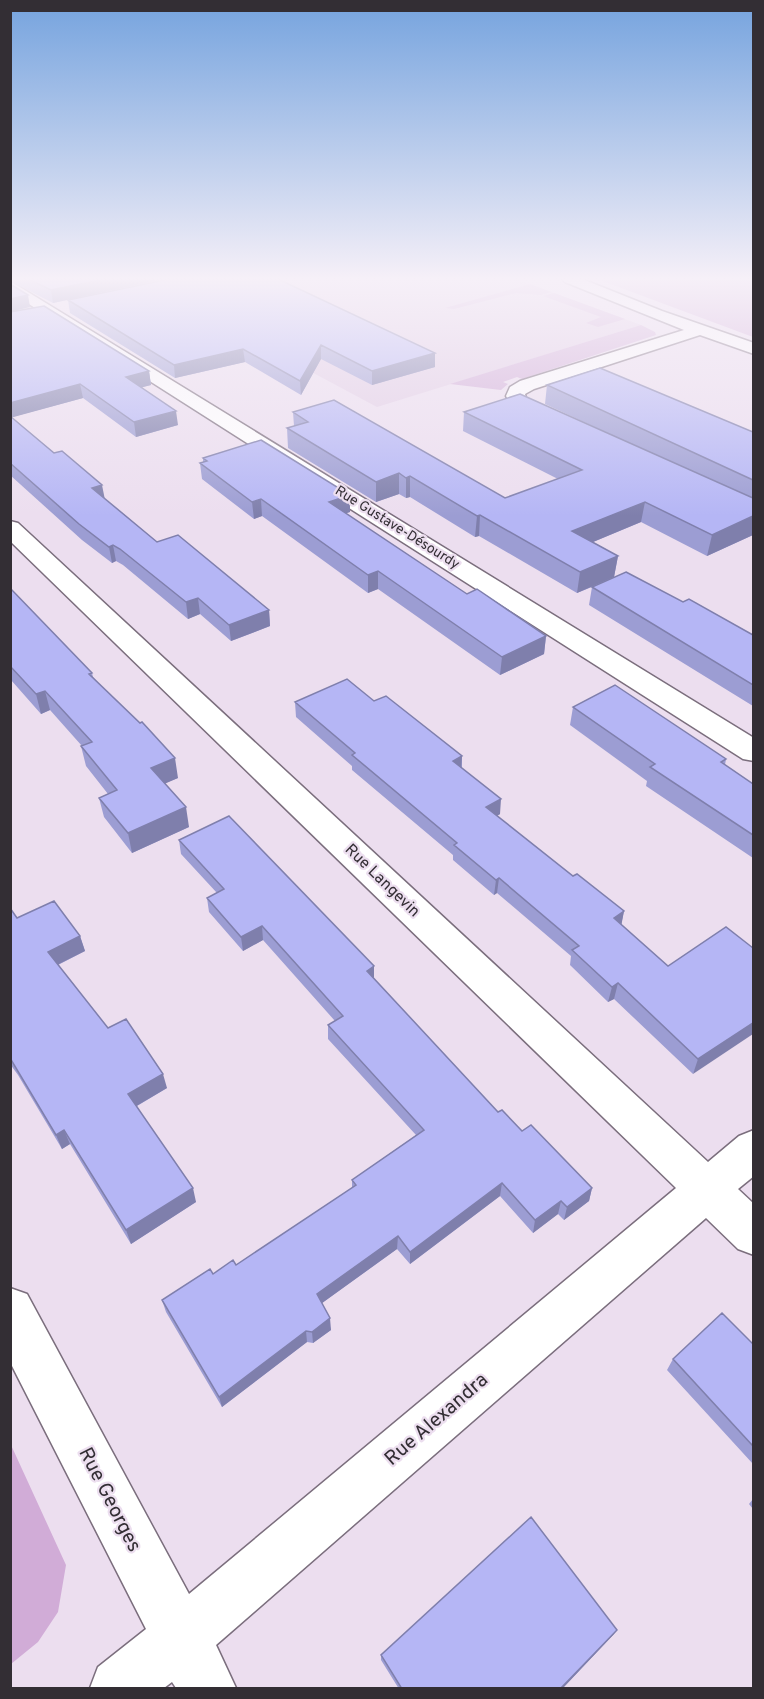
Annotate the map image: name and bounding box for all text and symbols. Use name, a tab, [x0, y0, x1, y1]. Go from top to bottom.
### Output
street label: Rue Gustave-Désourdy	[331, 483, 463, 573]
street label: Rue Langevin	[340, 840, 424, 922]
street label: Rue Alexandra	[380, 1368, 494, 1472]
street label: Rue Georges	[72, 1443, 146, 1557]

